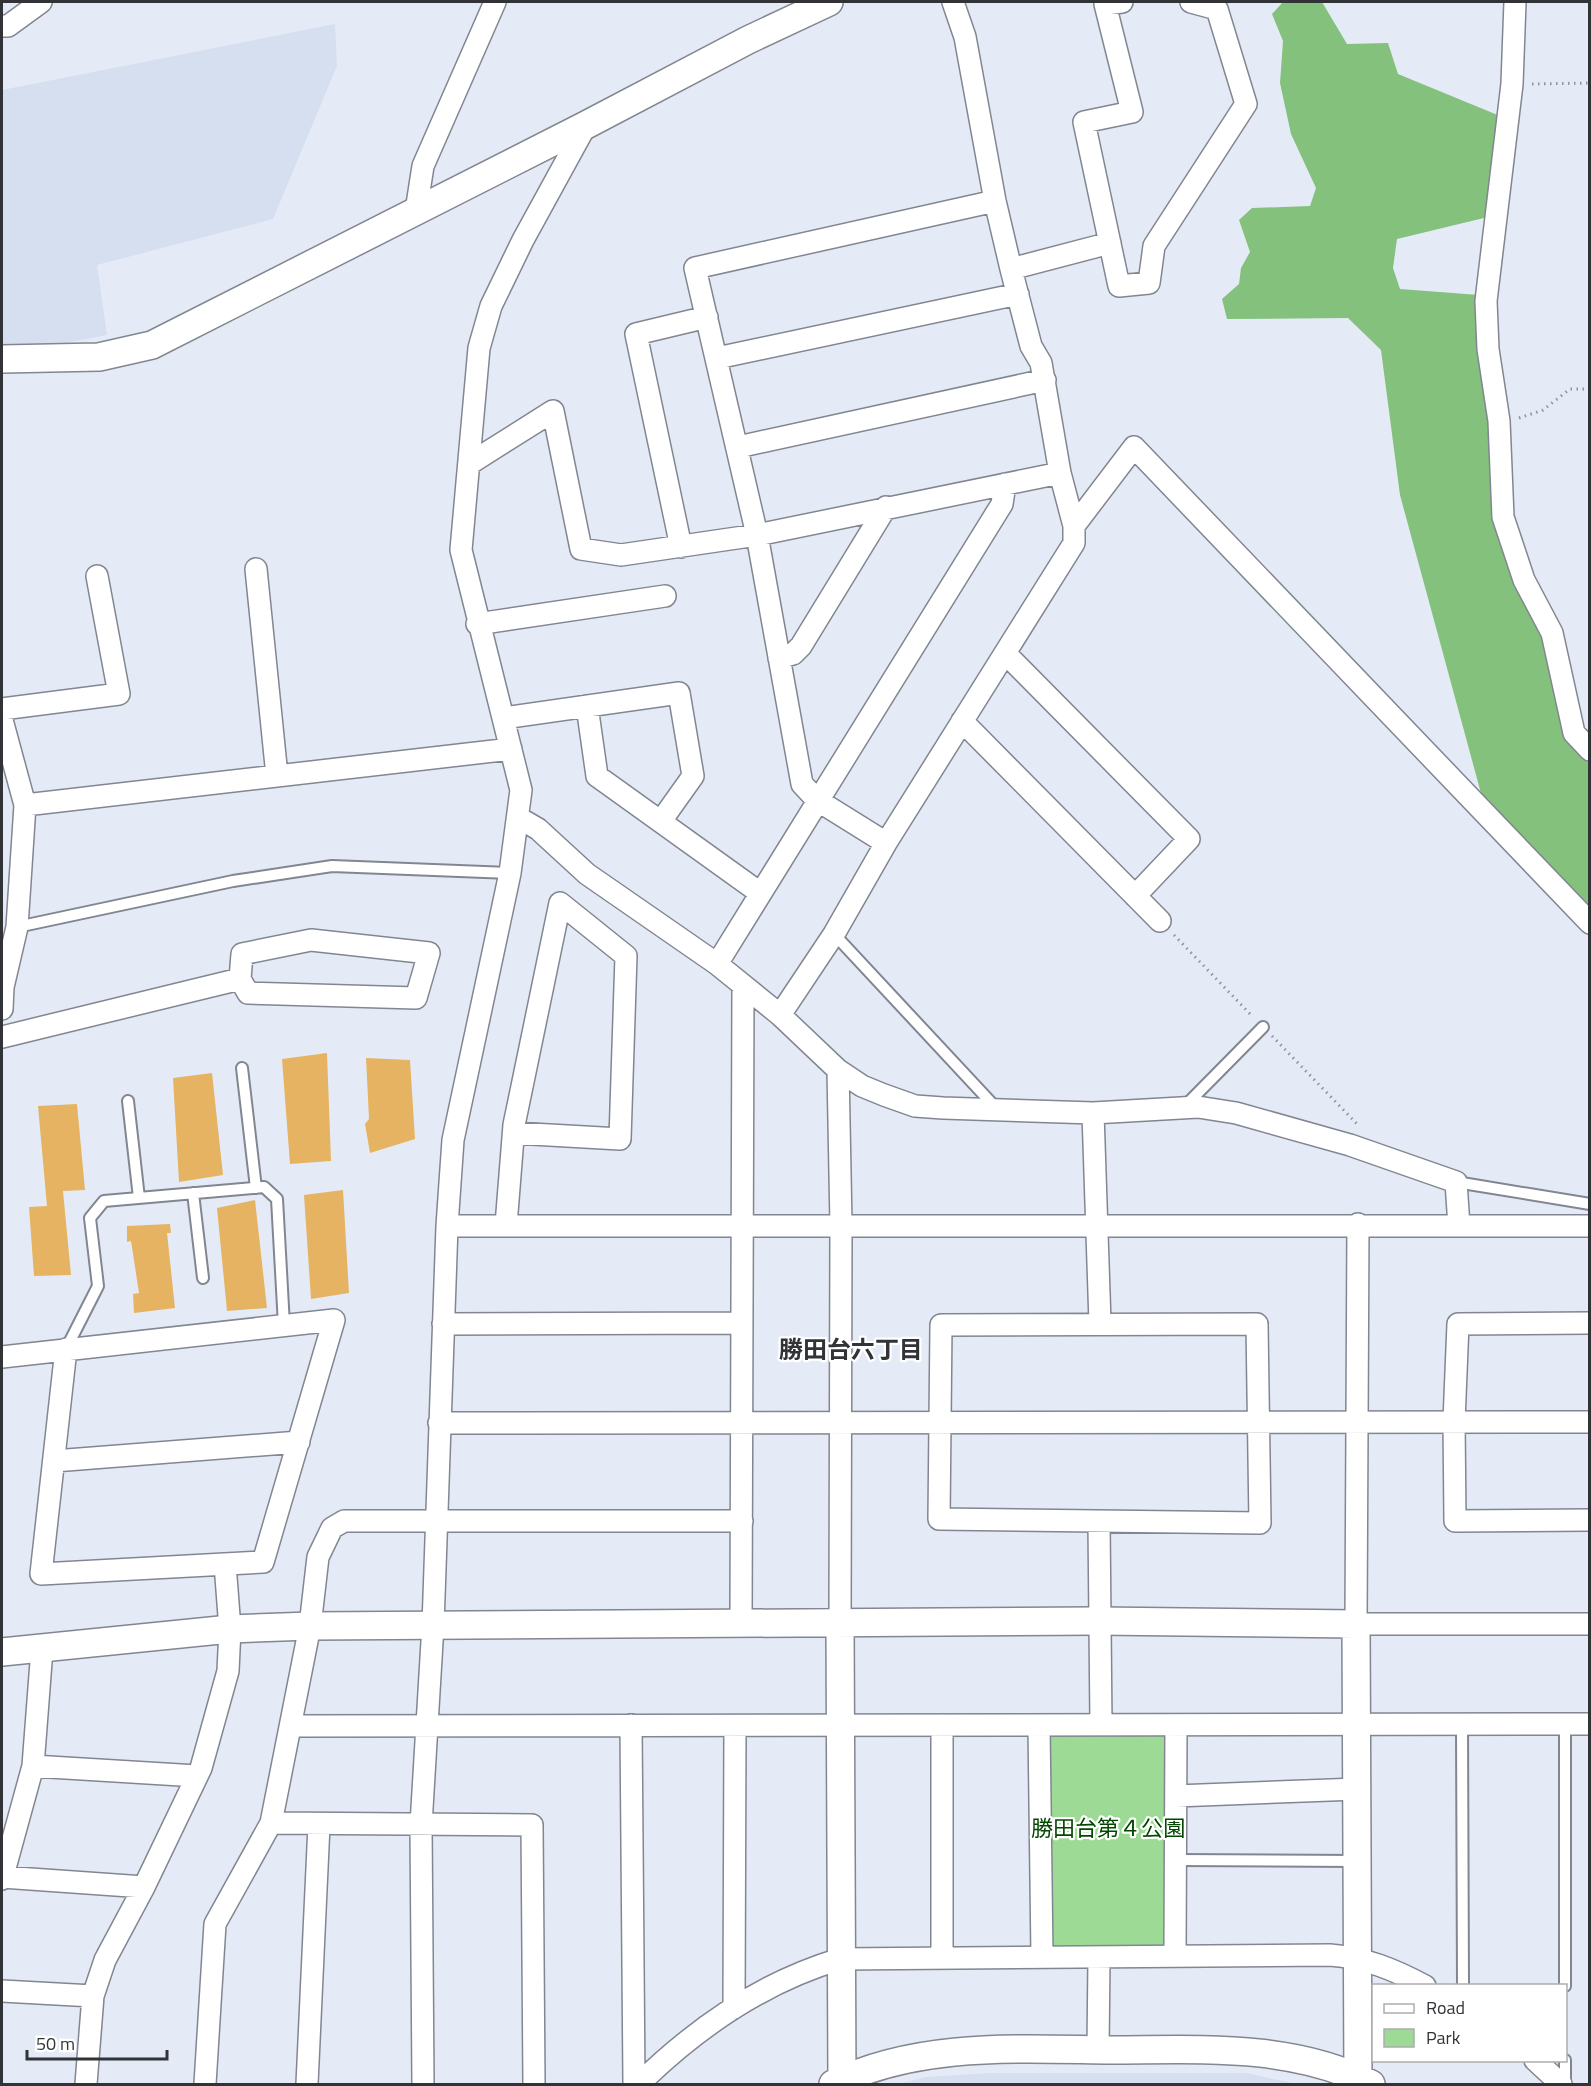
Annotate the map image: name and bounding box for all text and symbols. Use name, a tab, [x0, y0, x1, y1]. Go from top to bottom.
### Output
district label: 勝田台六丁目	[779, 1331, 923, 1367]
park label: 勝田台第４公園	[1031, 1811, 1185, 1845]
legend	[1372, 1984, 1567, 2062]
text: Road	[1426, 1994, 1465, 2021]
scale bar	[27, 2023, 166, 2061]
text: Park	[1426, 2024, 1461, 2051]
text: 50 m	[36, 2030, 75, 2057]

